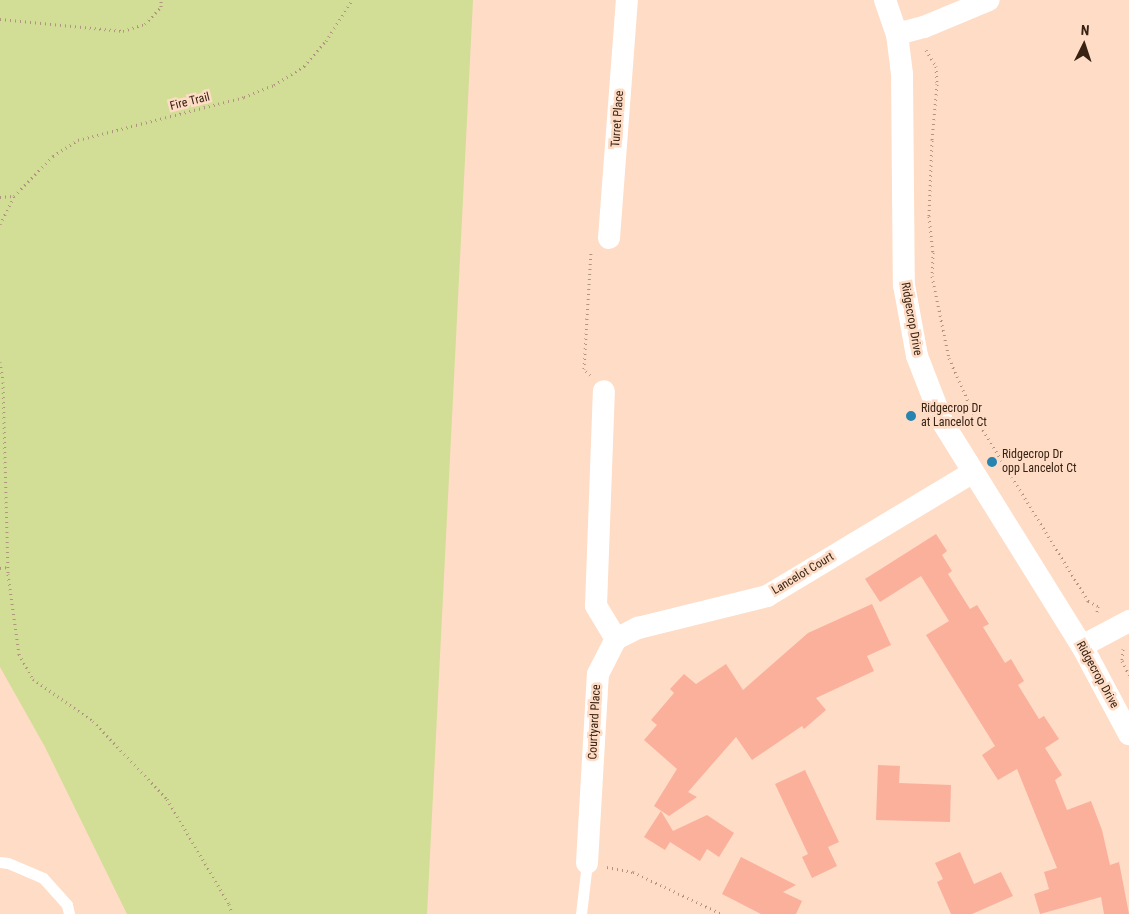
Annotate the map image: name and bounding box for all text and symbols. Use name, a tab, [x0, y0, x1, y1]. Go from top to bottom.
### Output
north arrow	[1059, 20, 1109, 70]
text: N	[1080, 22, 1090, 38]
street label: Fire Trail	[168, 90, 212, 114]
street label: Turret Place	[609, 90, 627, 148]
street label: Ridgecrop Drive	[897, 281, 925, 357]
place label: Ridgecrop Dr at Lancelot Ct	[921, 402, 987, 430]
marker: Ridgecrop Dr at Lancelot Ct	[905, 410, 917, 422]
place label: Ridgecrop Dr opp Lancelot Ct	[1002, 448, 1076, 476]
marker: Ridgecrop Dr opp Lancelot Ct	[986, 456, 998, 468]
street label: Lancelot Court	[769, 550, 837, 598]
street label: Ridgecrop Drive	[1073, 639, 1121, 711]
street label: Courtyard Place	[586, 684, 604, 760]

